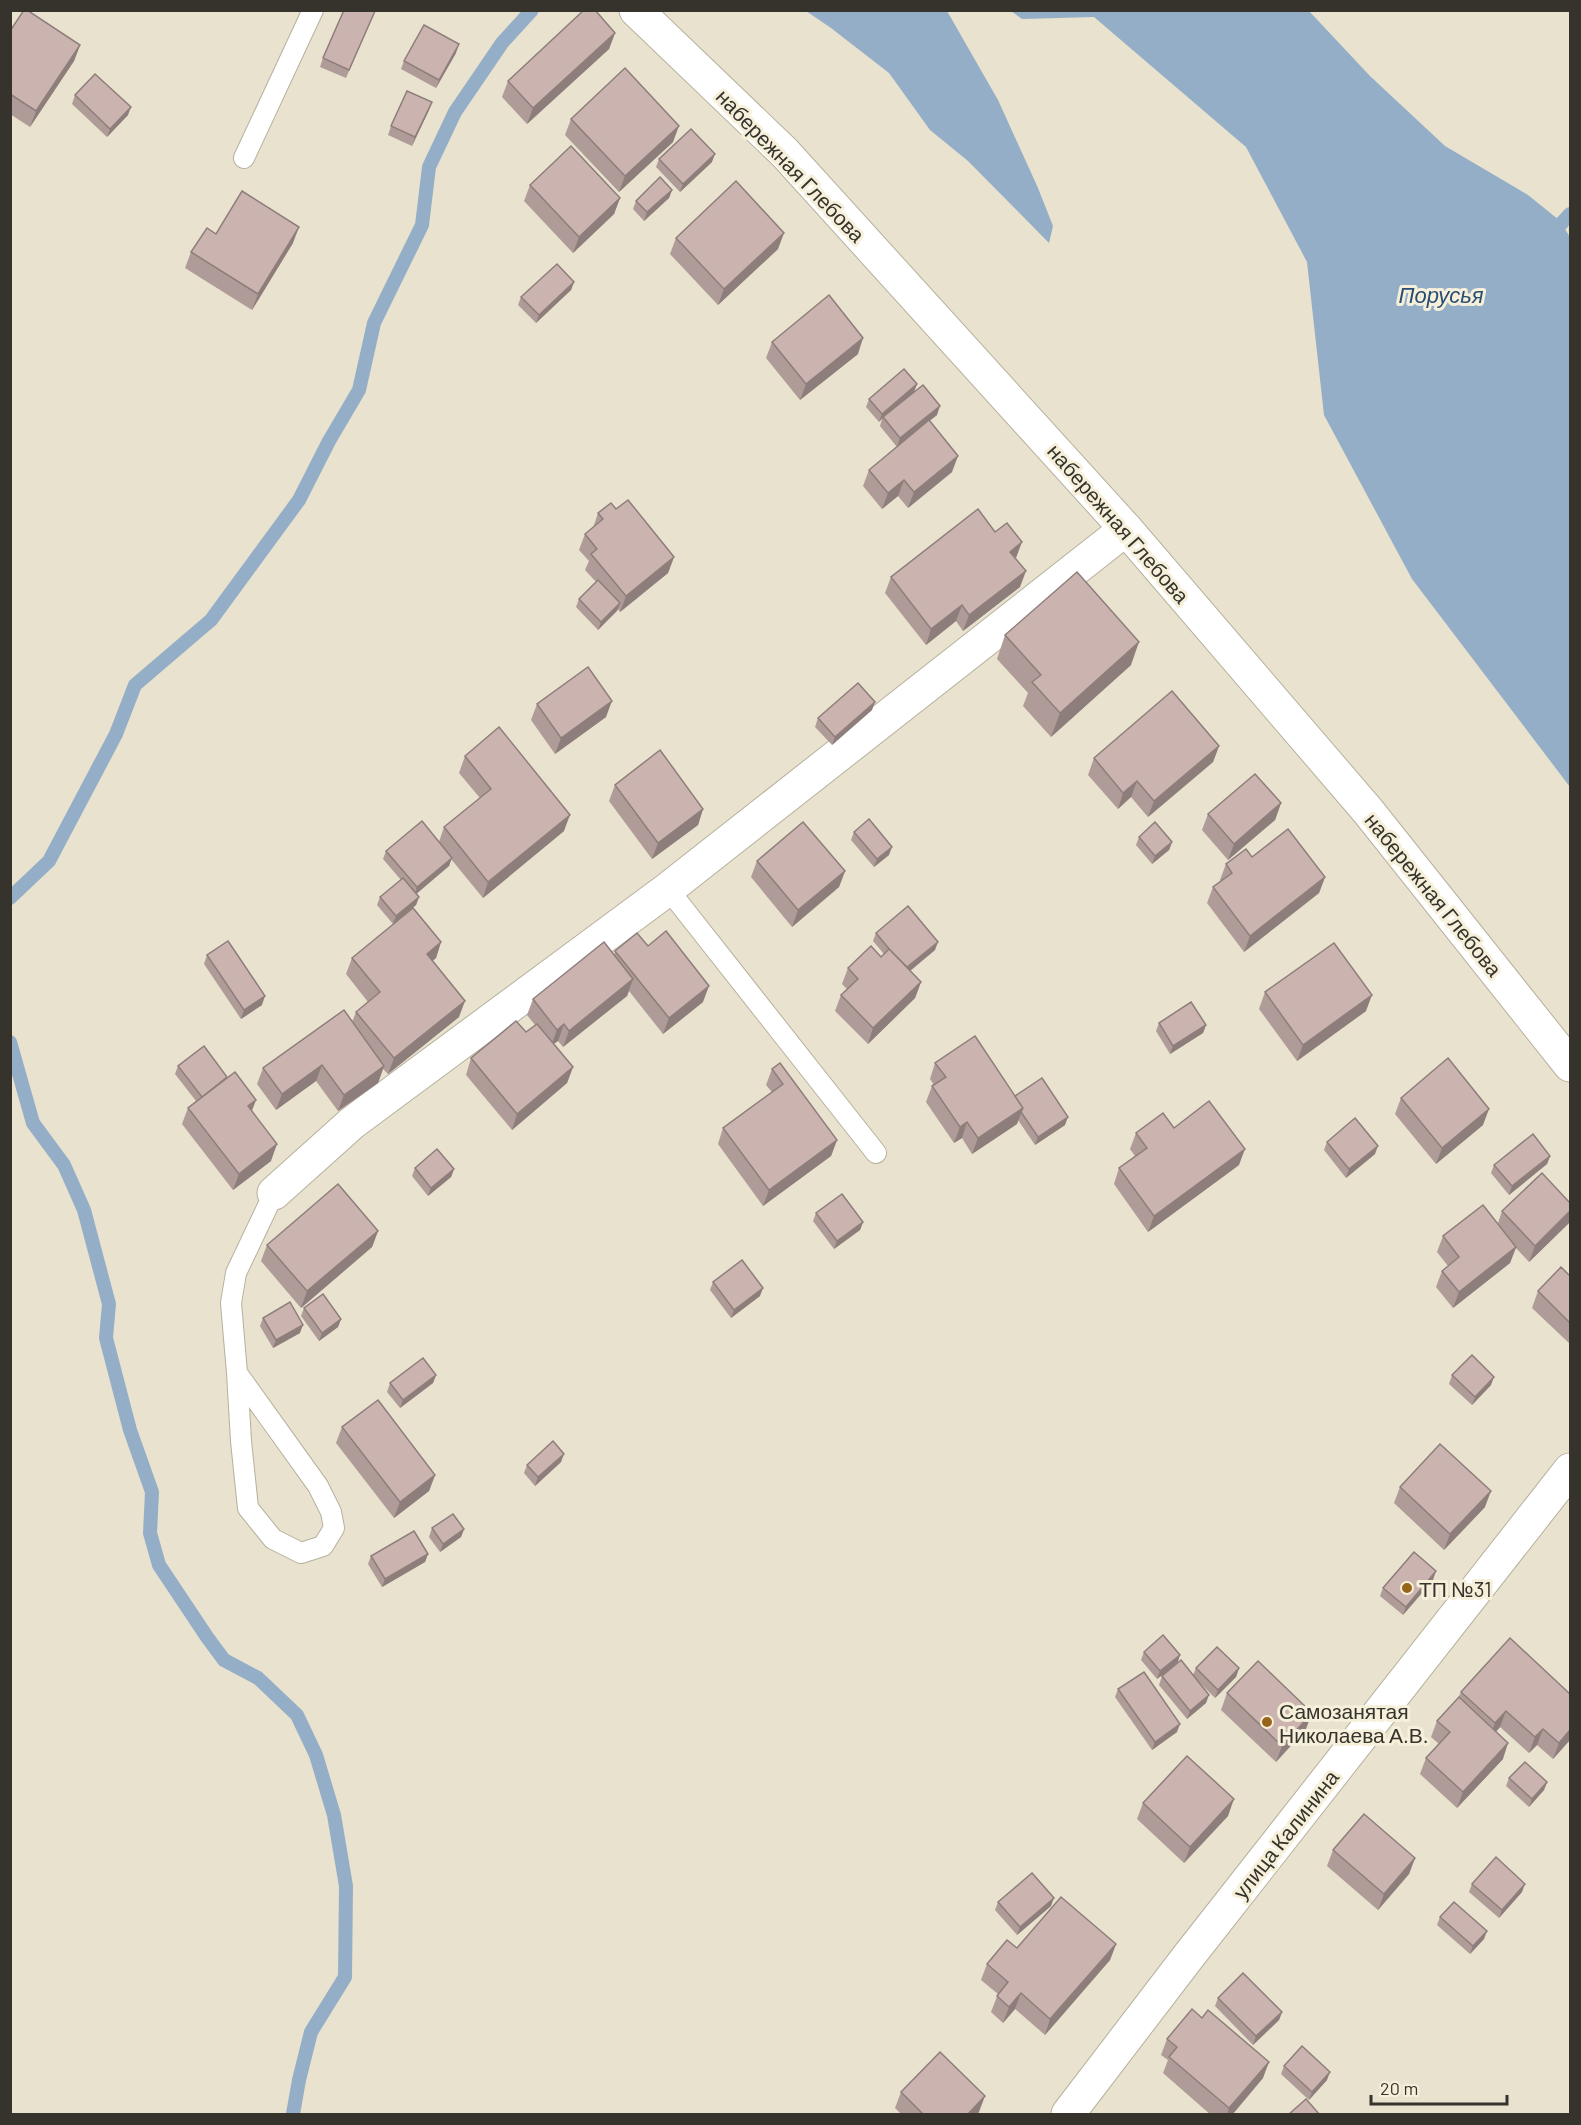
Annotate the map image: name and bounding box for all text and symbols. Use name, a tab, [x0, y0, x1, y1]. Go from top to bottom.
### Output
street label: набережная Глебова	[712, 83, 871, 247]
water label: Порусья	[1398, 281, 1484, 308]
street label: набережная Глебова	[1043, 438, 1195, 608]
street label: набережная Глебова	[1360, 807, 1508, 981]
place label: ТП №31	[1419, 1576, 1492, 1601]
marker: ТП №31	[1400, 1581, 1414, 1595]
place label: Самозанятая Николаева А.В.	[1279, 1698, 1429, 1747]
marker: Самозанятая Николаева А.В.	[1260, 1715, 1274, 1729]
street label: улица Калинина	[1227, 1764, 1343, 1903]
scale bar	[1371, 2068, 1508, 2106]
text: 20 m	[1380, 2077, 1418, 2099]

